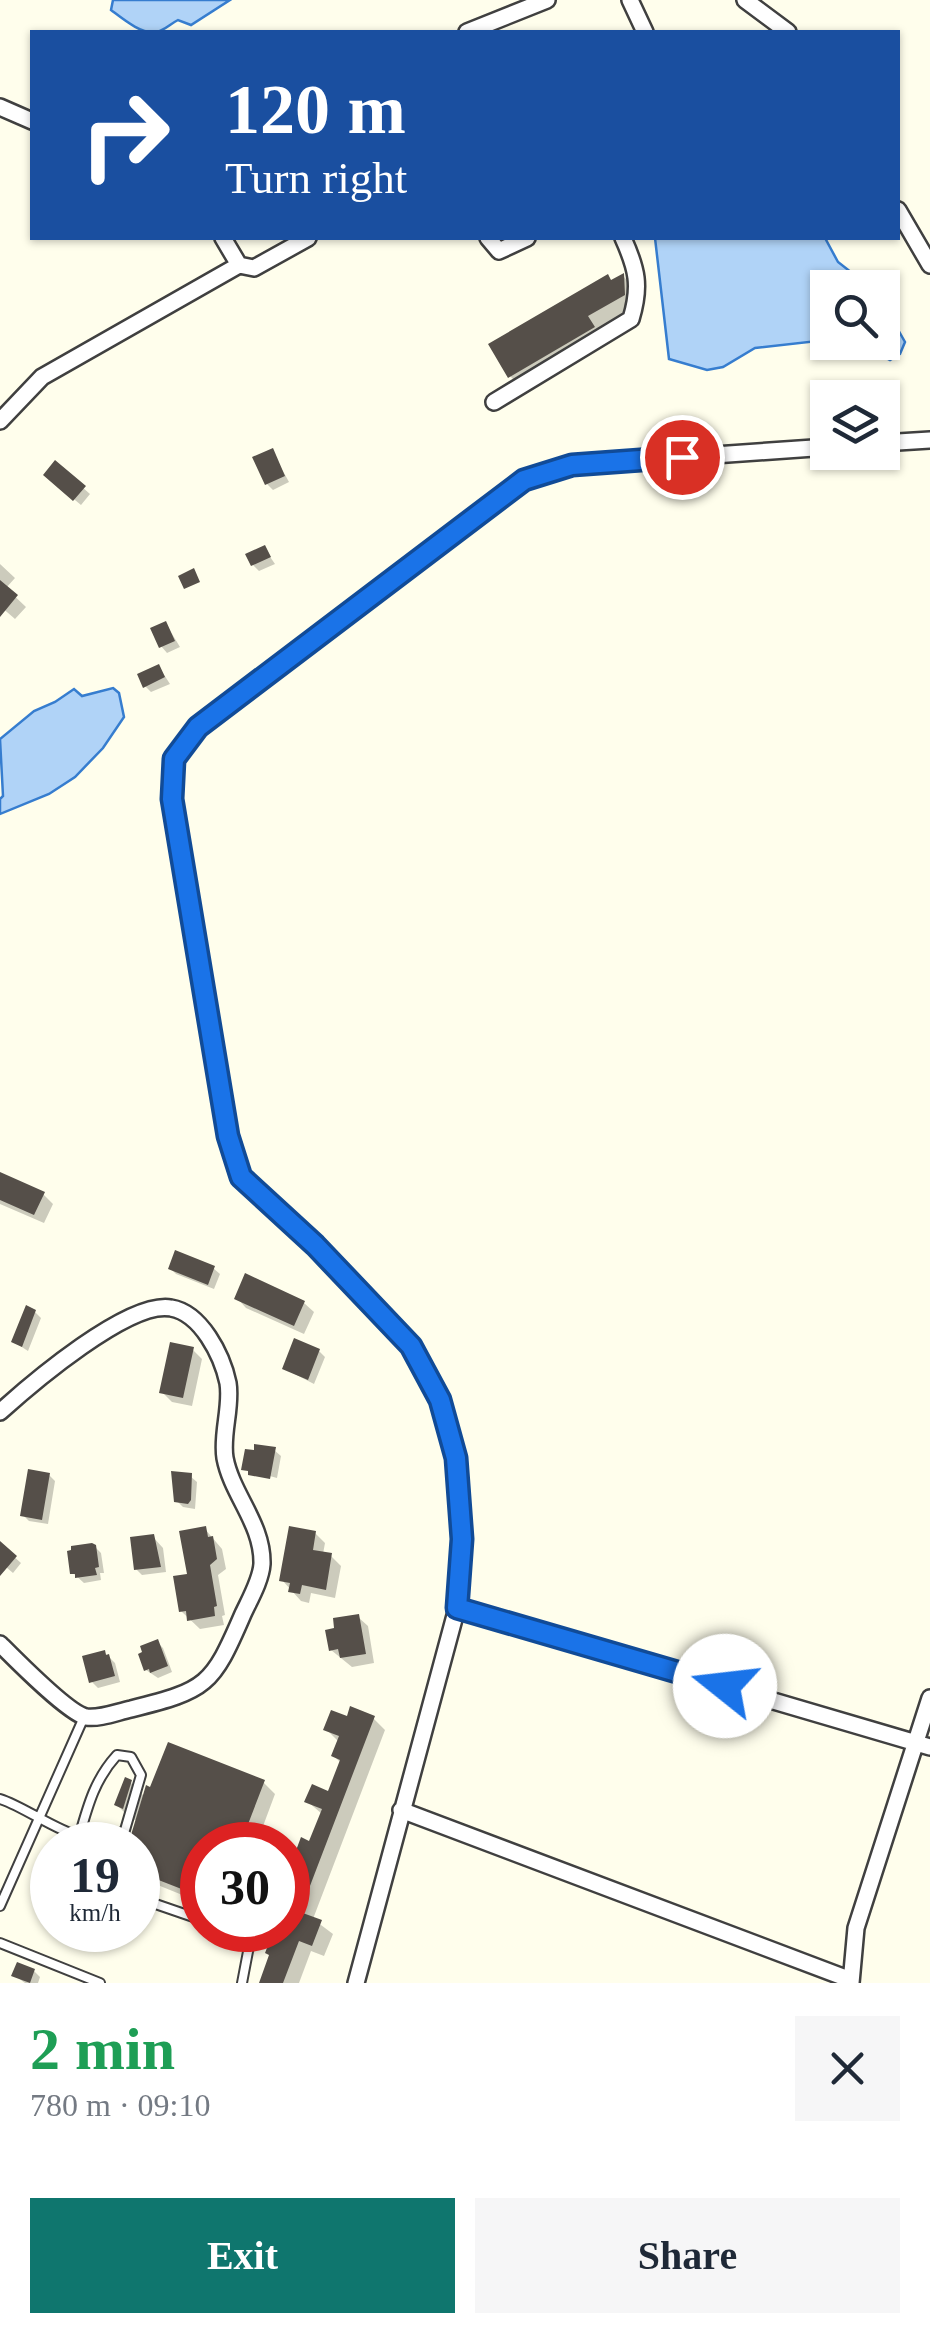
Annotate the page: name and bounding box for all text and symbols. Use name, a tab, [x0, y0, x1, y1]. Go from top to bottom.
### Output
icon: right	[60, 70, 190, 200]
text: 120 m	[225, 71, 406, 148]
text: Turn right	[225, 153, 407, 203]
map controls	[810, 270, 900, 470]
button: search	[810, 270, 900, 360]
button: layers	[810, 380, 900, 470]
pin	[640, 415, 725, 500]
icon: arrive	[655, 430, 710, 485]
position arrow	[673, 1634, 777, 1738]
speed limit sign: 30	[180, 1822, 310, 1952]
text: 19	[70, 1847, 120, 1903]
text: km/h	[69, 1899, 121, 1926]
text: 2 min	[30, 2016, 175, 2082]
button: close	[795, 2016, 900, 2121]
text: 780 m · 09:10	[30, 2087, 210, 2123]
button: Exit	[30, 2198, 455, 2313]
button: Share	[475, 2198, 900, 2313]

